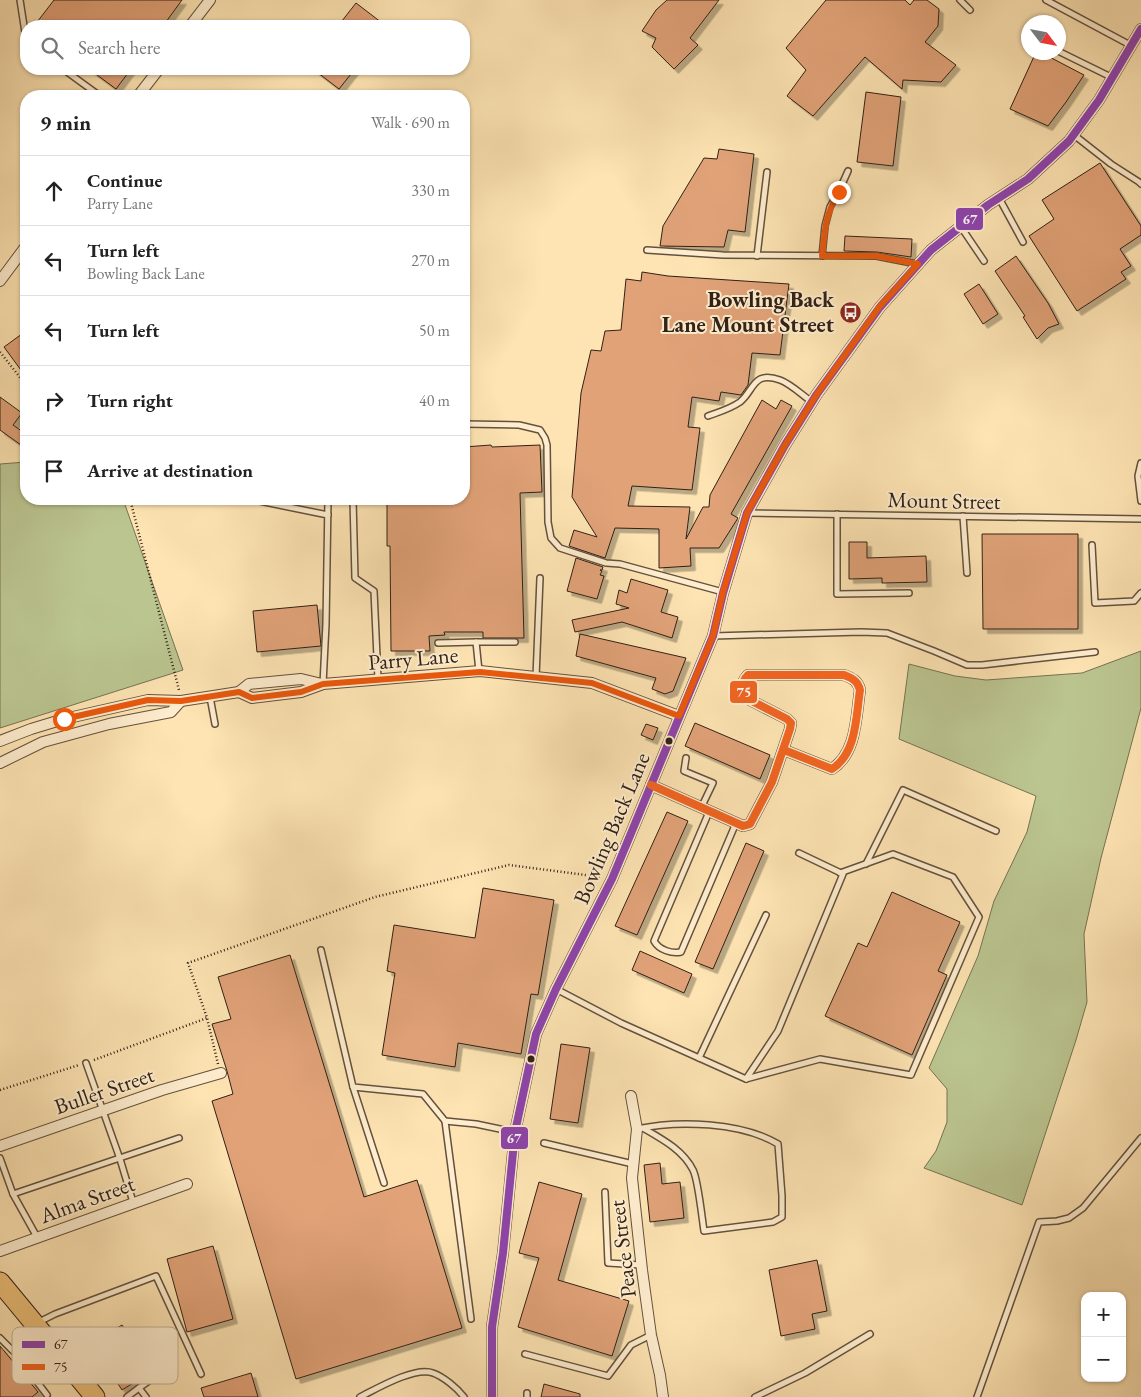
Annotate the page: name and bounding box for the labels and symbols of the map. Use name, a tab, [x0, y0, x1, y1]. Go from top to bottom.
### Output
north arrow	[1021, 15, 1066, 60]
route end	[828, 181, 851, 204]
line badge: 67	[955, 207, 984, 231]
text: 67	[963, 210, 978, 228]
place label: Bowling Back Lane Mount Street	[662, 285, 835, 339]
bus stop icon: Bowling Back Lane Mount Street	[838, 300, 862, 324]
street label: Mount Street	[887, 485, 1001, 516]
street label: Parry Lane	[367, 640, 460, 677]
line badge: 75	[729, 680, 758, 704]
text: 75	[737, 683, 751, 701]
route start	[53, 708, 76, 731]
unlabelled marker	[664, 736, 674, 746]
street label: Bowling Back Lane	[566, 748, 657, 908]
unlabelled marker	[526, 1054, 536, 1064]
street label: Buller Street	[50, 1060, 158, 1121]
line badge: 67	[500, 1126, 529, 1150]
text: 67	[507, 1129, 522, 1147]
street label: Alma Street	[35, 1169, 139, 1230]
street label: Peace Street	[602, 1198, 643, 1299]
legend	[12, 1327, 178, 1384]
text: 67	[54, 1335, 68, 1353]
text: 75	[54, 1358, 67, 1376]

